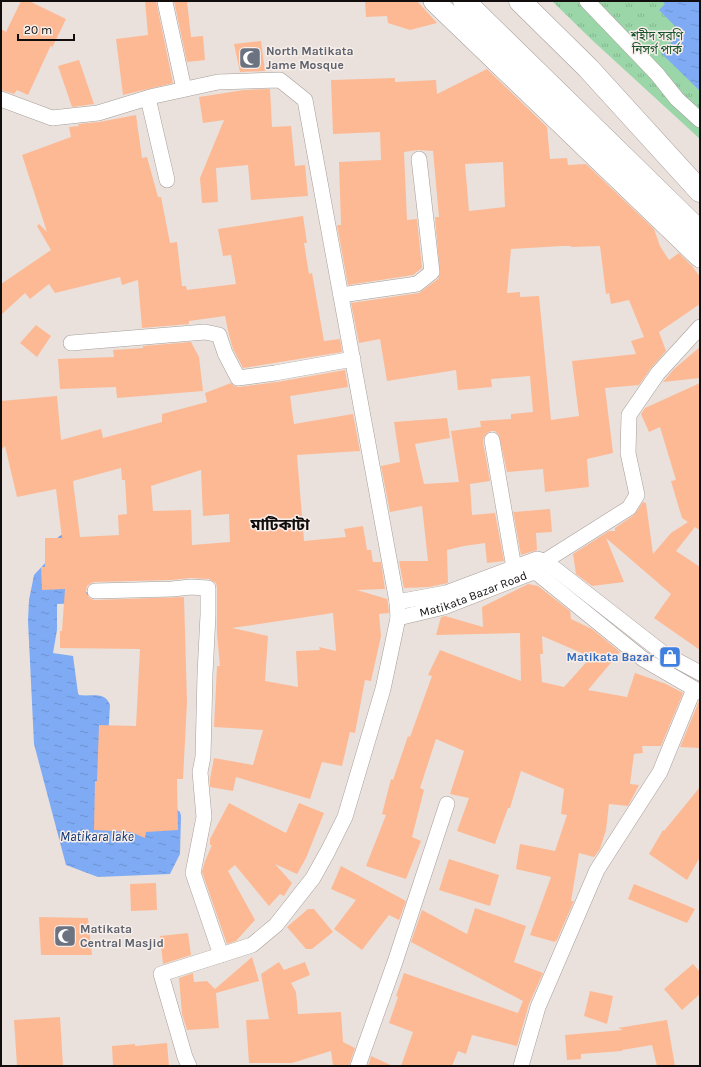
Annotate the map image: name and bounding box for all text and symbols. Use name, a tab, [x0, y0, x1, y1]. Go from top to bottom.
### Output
scale bar	[18, 16, 74, 42]
text: 20 m	[24, 23, 52, 37]
park label: শহীদ সরণি নিসর্গ পার্ক	[630, 28, 684, 57]
place label: North Matikata Jame Mosque	[266, 44, 353, 72]
mosque icon: North Matikata Jame Mosque	[237, 45, 263, 71]
district label: মাটিকাটা	[250, 515, 310, 534]
street label: Matikata Bazar Road	[418, 568, 529, 620]
shop icon: Matikata Bazar	[657, 644, 683, 670]
place label: Matikata Bazar	[566, 650, 654, 664]
water label: Matikara lake	[60, 829, 134, 844]
place label: Matikata Central Masjid	[80, 922, 164, 950]
mosque icon: Matikata Central Masjid	[52, 923, 78, 949]

